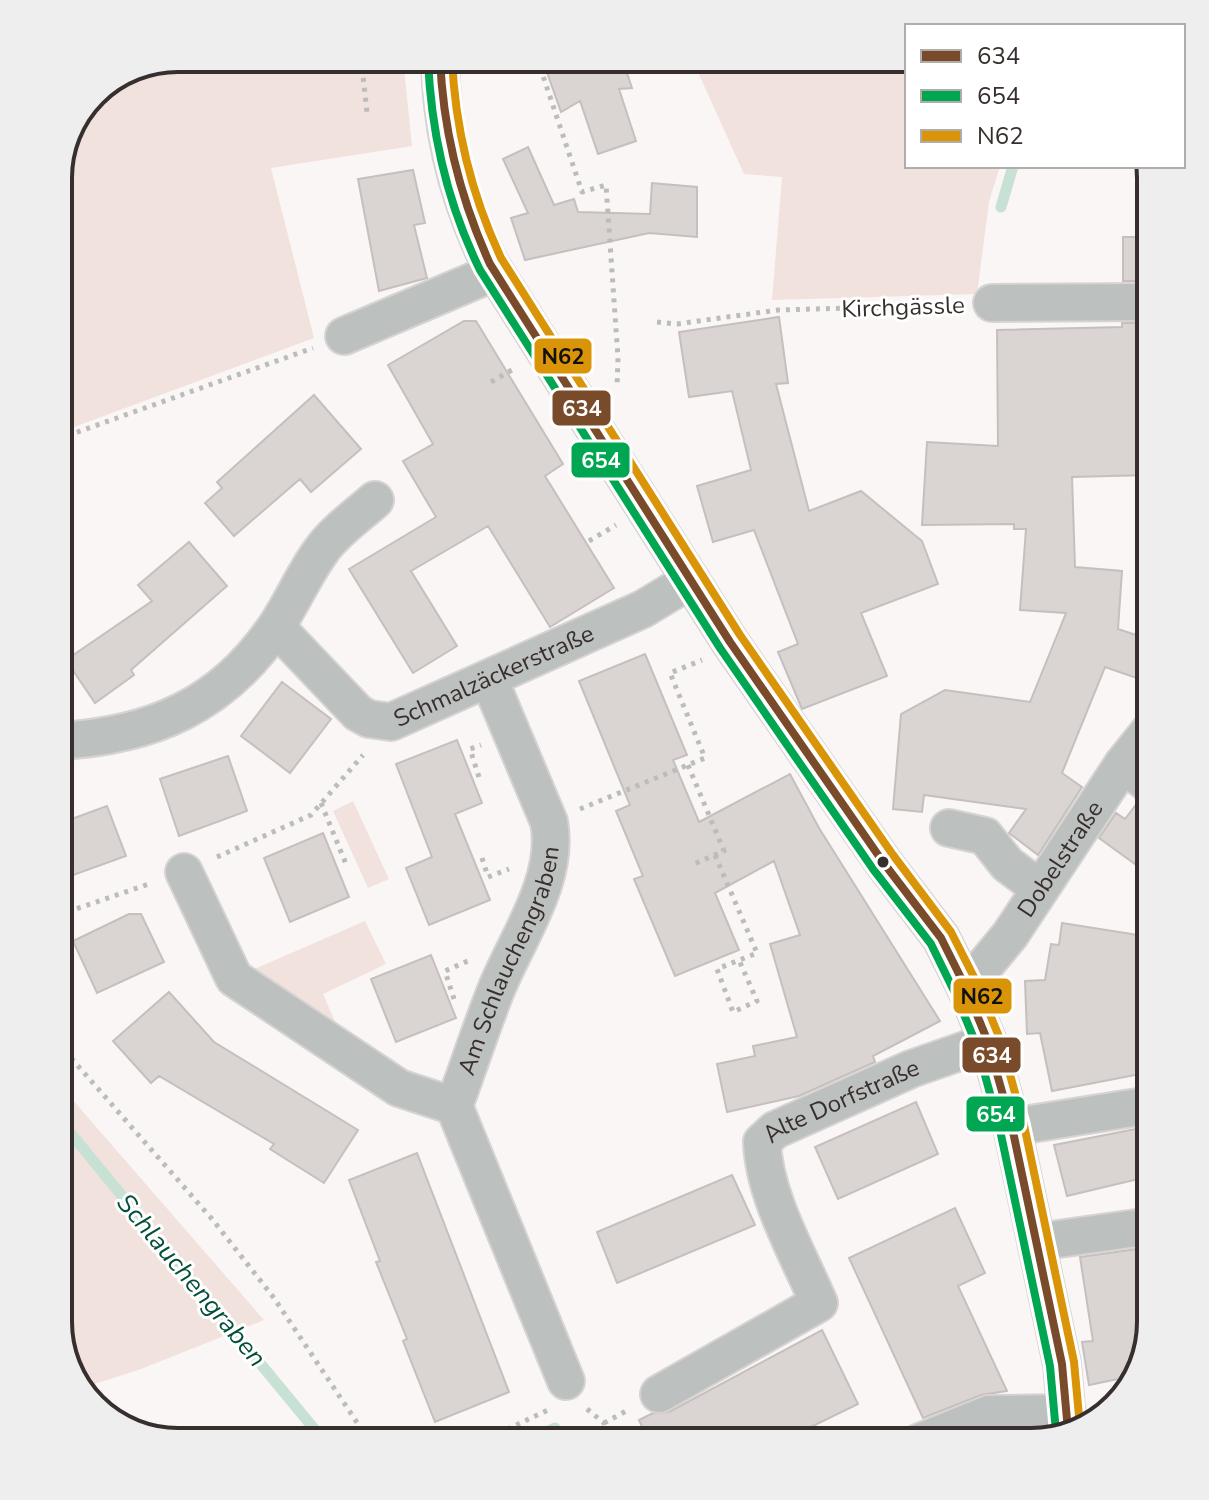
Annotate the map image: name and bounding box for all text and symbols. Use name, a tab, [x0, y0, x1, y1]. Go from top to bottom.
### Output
legend	[905, 24, 1185, 168]
text: 634	[977, 40, 1020, 72]
text: 654	[977, 80, 1020, 112]
text: N62	[977, 120, 1024, 152]
street label: Kirchgässle	[841, 289, 965, 325]
line badge: N62	[533, 337, 593, 375]
text: N62	[542, 342, 584, 372]
line badge: 634	[551, 389, 612, 427]
text: 634	[562, 394, 602, 424]
line badge: 654	[570, 441, 631, 479]
text: 654	[581, 446, 621, 476]
street label: Schmalzäckerstraße	[388, 617, 599, 735]
street label: Dobelstraße	[1010, 794, 1110, 924]
street label: Am Schlauchengraben	[450, 845, 567, 1079]
unlabelled marker	[875, 854, 891, 870]
line badge: N62	[952, 977, 1013, 1015]
text: N62	[961, 982, 1003, 1012]
line badge: 634	[961, 1036, 1022, 1074]
text: 634	[972, 1041, 1012, 1071]
street label: Alte Dorfstraße	[755, 1051, 923, 1150]
line badge: 654	[965, 1095, 1026, 1133]
text: 654	[976, 1100, 1016, 1130]
water label: Schlauchengraben	[109, 1186, 275, 1374]

